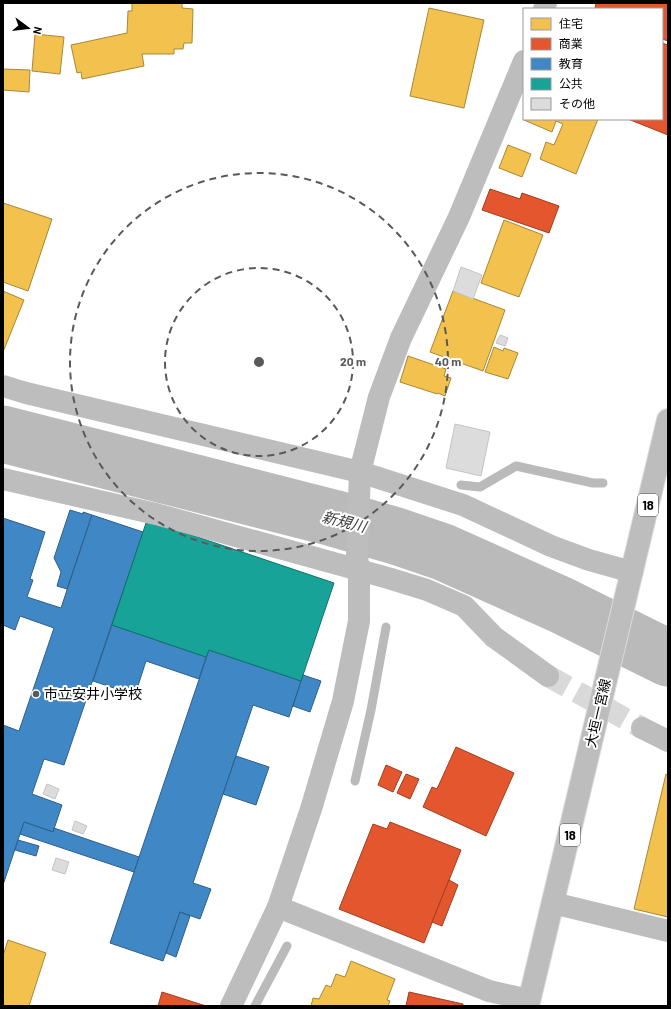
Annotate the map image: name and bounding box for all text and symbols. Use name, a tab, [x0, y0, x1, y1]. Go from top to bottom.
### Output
north arrow	[8, 8, 48, 48]
legend	[523, 8, 663, 120]
text: 住宅	[559, 16, 583, 30]
text: N	[31, 25, 45, 36]
text: 商業	[559, 36, 583, 50]
text: 教育	[559, 56, 583, 70]
text: 公共	[559, 76, 583, 90]
text: その他	[559, 96, 595, 110]
text: 20 m	[340, 354, 366, 368]
text: 40 m	[435, 354, 461, 368]
centre of rings	[252, 355, 266, 369]
road number: 18	[638, 494, 658, 516]
water label: 新規川	[320, 507, 370, 536]
street label: 大垣一宮線	[581, 677, 614, 749]
place label: 市立安井小学校	[44, 685, 142, 702]
marker: 市立安井小学校	[31, 689, 41, 699]
road number: 18	[560, 824, 580, 846]

